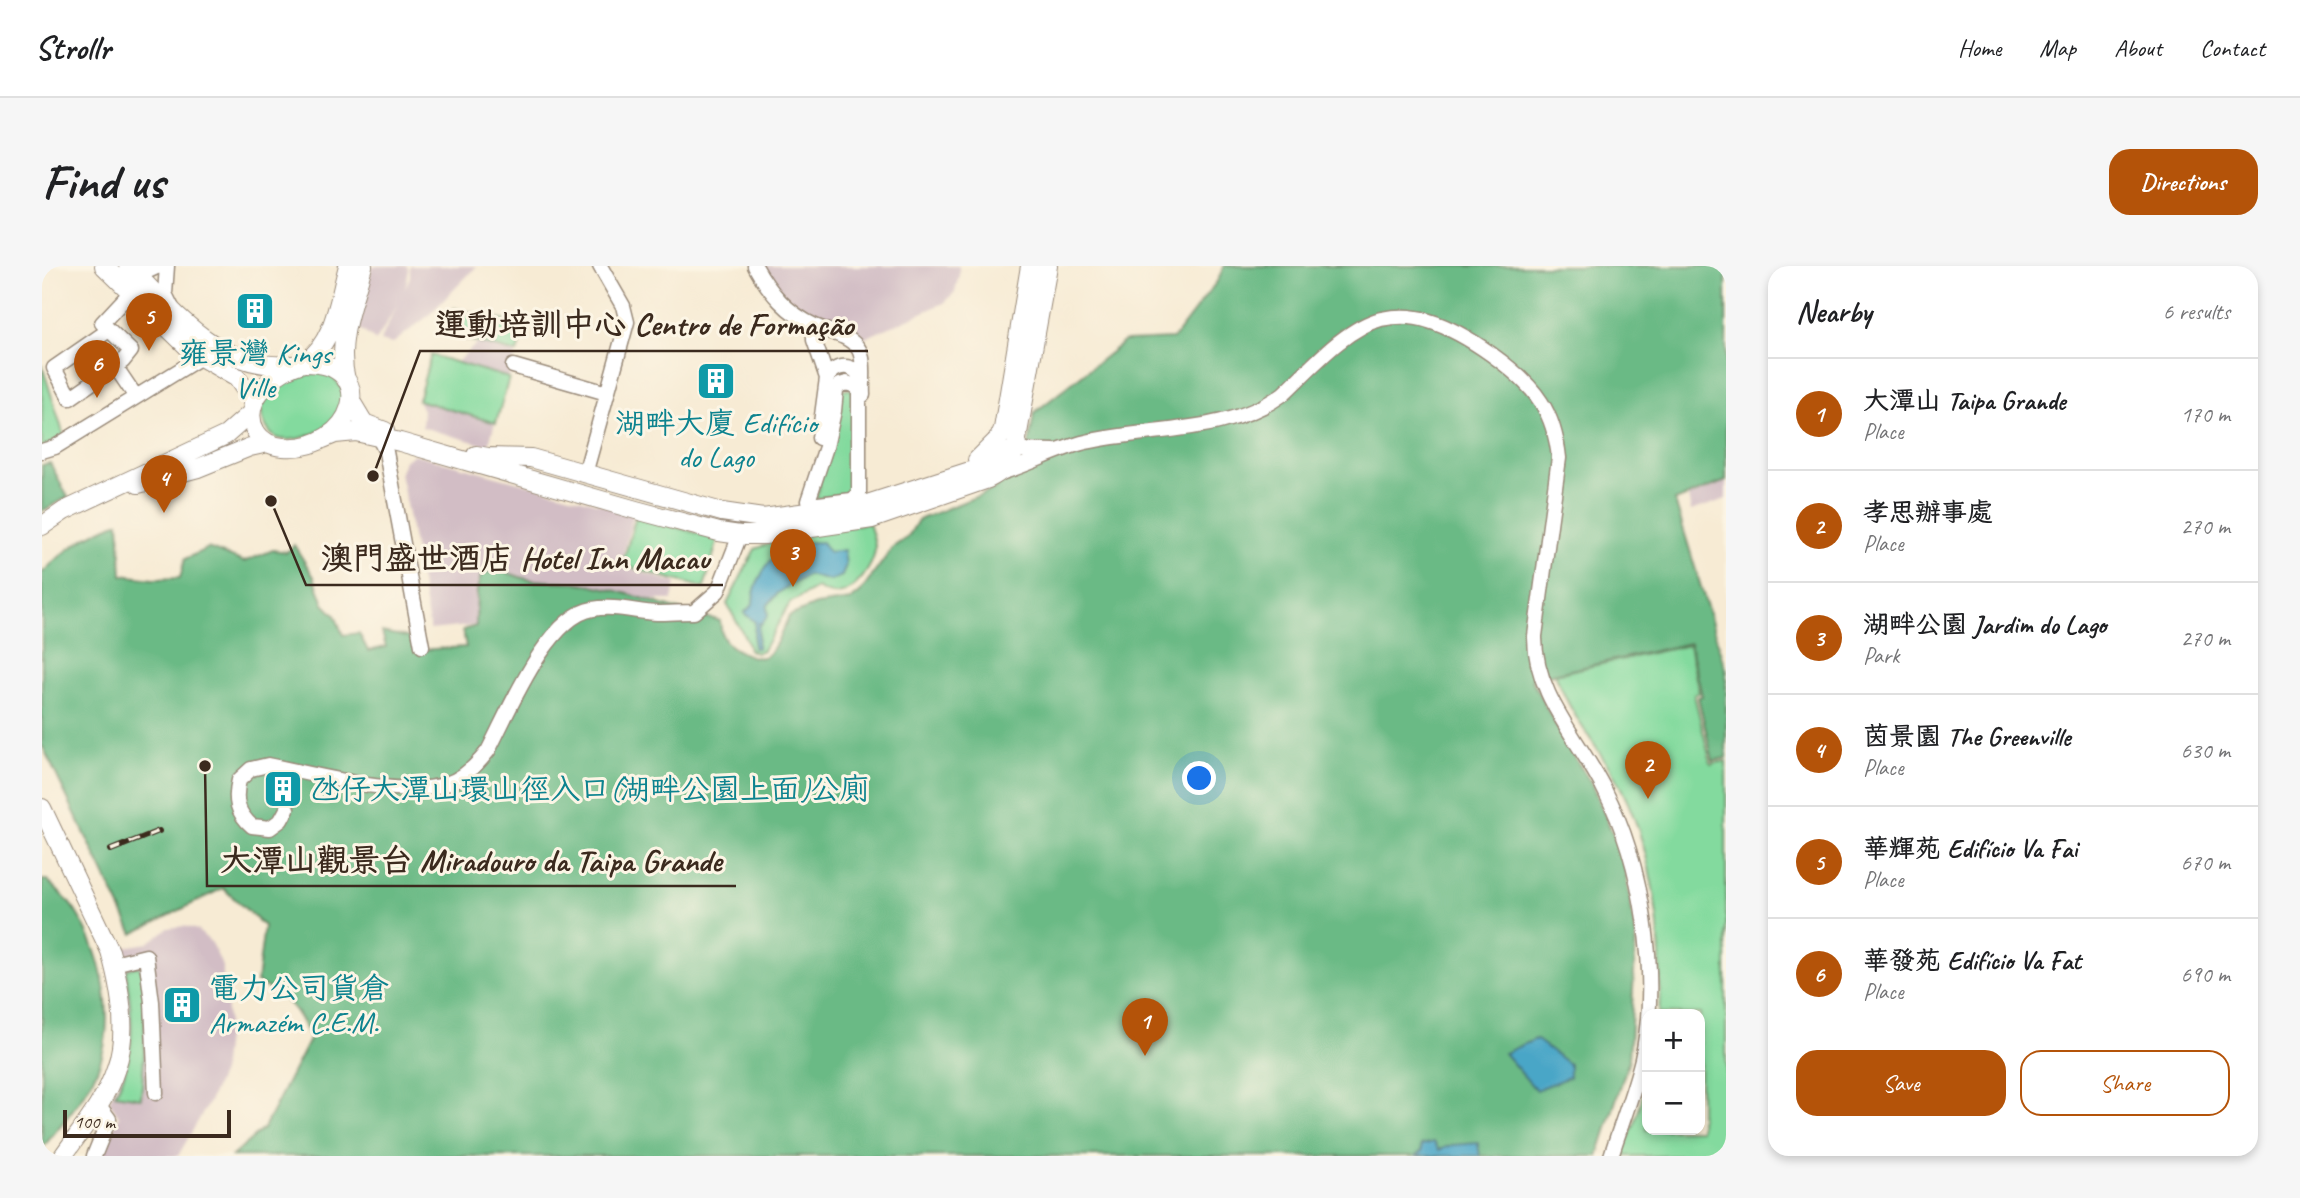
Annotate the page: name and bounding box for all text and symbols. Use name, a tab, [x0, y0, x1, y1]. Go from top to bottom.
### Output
text: Strollr	[35, 27, 110, 69]
text: Home	[1958, 33, 2001, 63]
text: Map	[2039, 33, 2076, 63]
text: About	[2114, 33, 2162, 63]
text: Contact	[2200, 33, 2265, 63]
button: Directions	[2109, 149, 2258, 215]
text: Find us	[42, 151, 164, 213]
building icon: 雍景灣 Kings Ville	[234, 290, 276, 332]
pin: 5	[126, 293, 172, 351]
text: Nearby	[1796, 293, 1872, 331]
text: 6 results	[2163, 297, 2230, 326]
callout: 運動培訓中心 Centro de Formação	[420, 298, 868, 351]
text: 運動培訓中心 Centro de Formação	[435, 304, 856, 345]
place label: 雍景灣 Kings Ville	[179, 334, 334, 406]
pin: 6	[74, 340, 120, 398]
building icon: 湖畔大廈 Edifício do Lago	[695, 360, 737, 402]
text: 大潭山 Taipa Grande	[1863, 384, 2066, 417]
text: 1	[1814, 400, 1824, 429]
text: 170 m	[2181, 400, 2230, 429]
place label: 湖畔大廈 Edifício do Lago	[615, 404, 820, 476]
text: Place	[1863, 417, 1903, 446]
pin: 4	[141, 455, 187, 513]
text: 孝思辦事處	[1863, 496, 1993, 529]
text: 2	[1814, 512, 1824, 541]
text: 270 m	[2181, 512, 2230, 541]
pin: 3	[770, 529, 816, 587]
text: Place	[1863, 529, 1903, 558]
callout: 澳門盛世酒店 Hotel Inn Macau	[306, 532, 723, 585]
text: 澳門盛世酒店 Hotel Inn Macau	[321, 538, 713, 579]
text: 湖畔公園 Jardim do Lago	[1863, 608, 2107, 641]
text: 3	[1814, 624, 1824, 653]
text: 270 m	[2181, 624, 2230, 653]
text: Park	[1863, 641, 1899, 670]
text: 茵景園 The Greenville	[1863, 720, 2071, 753]
text: 4	[1814, 736, 1824, 765]
text: 630 m	[2181, 736, 2230, 765]
pin: 2	[1625, 741, 1671, 799]
text: Place	[1863, 753, 1903, 782]
your location	[1182, 761, 1216, 795]
building icon: 氹仔大潭山環山徑入口(湖畔公園上面)公廁	[262, 768, 304, 810]
place label: 氹仔大潭山環山徑入口(湖畔公園上面)公廁	[310, 770, 870, 808]
text: 華輝苑 Edifício Va Fai	[1863, 832, 2077, 865]
callout: 大潭山觀景台 Miradouro da Taipa Grande	[207, 833, 736, 886]
text: 大潭山觀景台 Miradouro da Taipa Grande	[220, 840, 724, 881]
text: 5	[1814, 848, 1824, 877]
text: 670 m	[2181, 848, 2230, 877]
text: Place	[1863, 865, 1903, 894]
text: 華發苑 Edifício Va Fat	[1863, 944, 2081, 977]
text: 6	[1814, 960, 1824, 989]
text: 690 m	[2181, 960, 2230, 989]
place label: 電力公司貨倉 Armazém C.E.M.	[209, 969, 389, 1041]
text: Place	[1863, 977, 1903, 1006]
building icon: 電力公司貨倉 Armazém C.E.M.	[161, 984, 203, 1026]
pin: 1	[1122, 998, 1168, 1056]
map controls	[1642, 1009, 1705, 1135]
button: +	[1642, 1009, 1705, 1072]
button: Save	[1796, 1050, 2006, 1116]
button: Share	[2020, 1050, 2230, 1116]
button: −	[1642, 1072, 1705, 1135]
scale bar	[63, 1107, 231, 1139]
text: 100 m	[74, 1110, 115, 1134]

